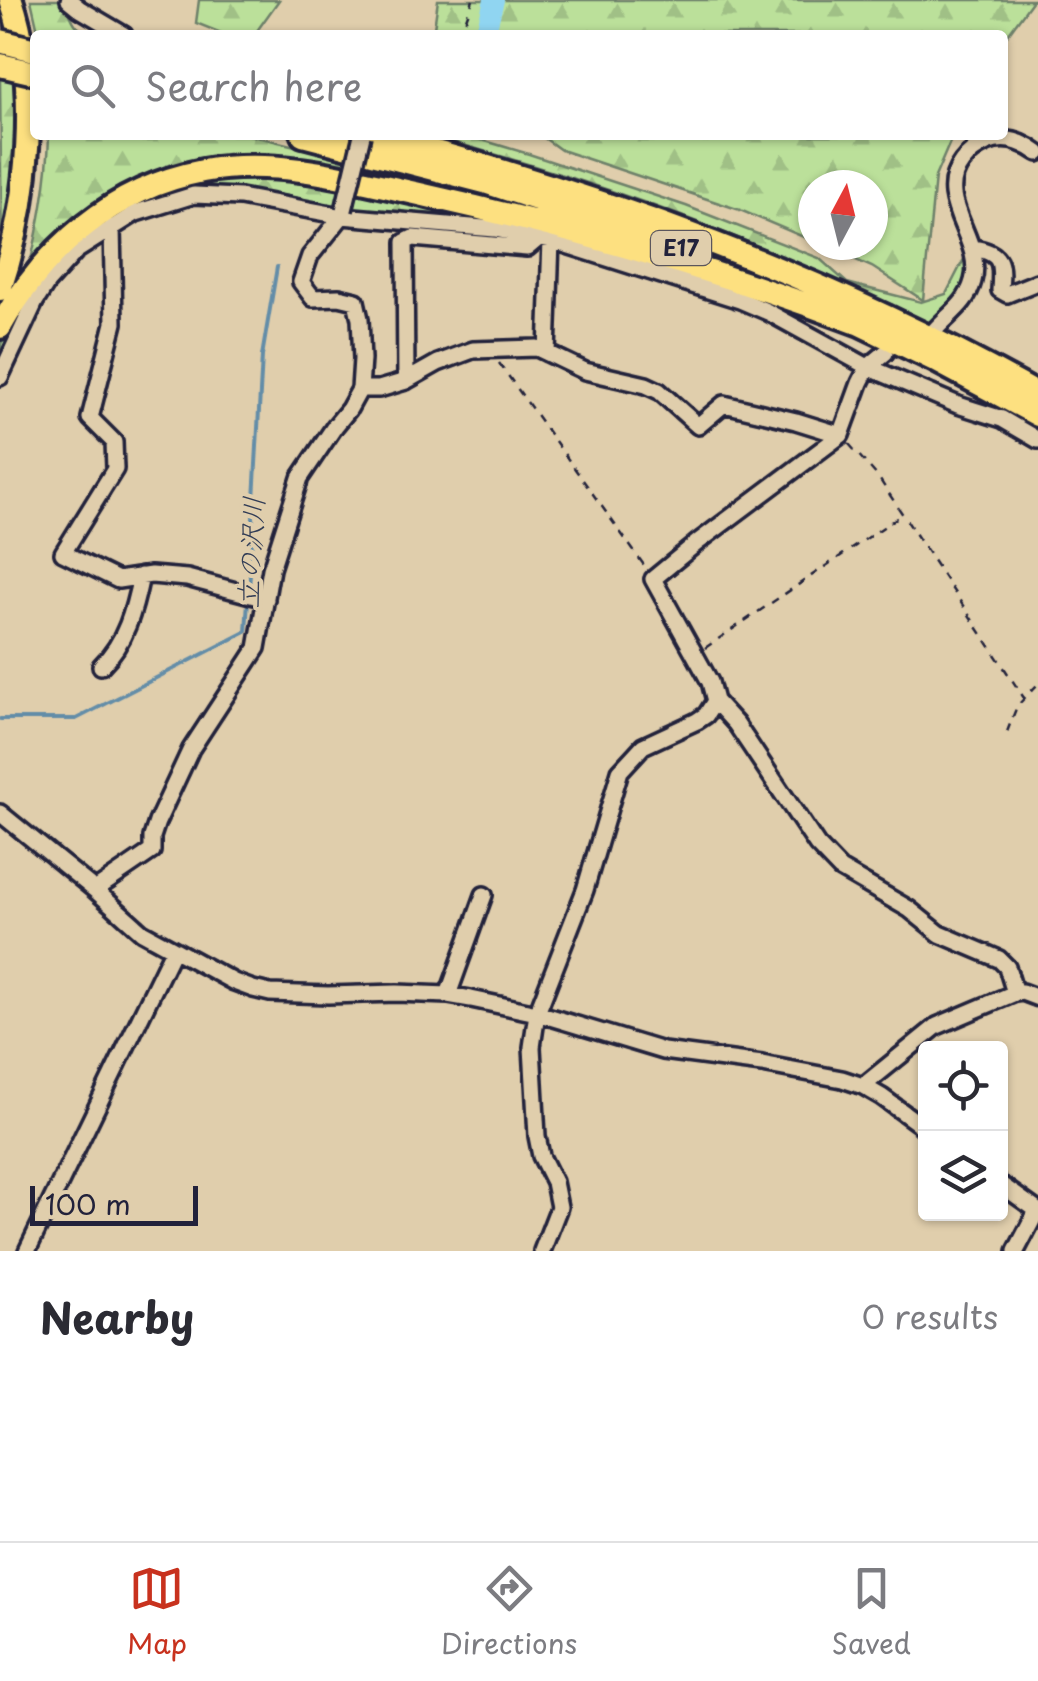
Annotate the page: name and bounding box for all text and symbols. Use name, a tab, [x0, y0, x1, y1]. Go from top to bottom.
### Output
search box	[30, 30, 1008, 140]
text: Search here	[145, 57, 362, 114]
icon: search	[65, 58, 120, 113]
north arrow	[798, 170, 888, 260]
road number: E17	[651, 231, 711, 265]
water label: 立の沢川	[225, 495, 274, 609]
map controls	[918, 1041, 1008, 1221]
button: locate	[918, 1041, 1008, 1131]
button: layers	[918, 1131, 1008, 1221]
scale bar	[30, 1181, 198, 1226]
text: 100 m	[45, 1182, 131, 1225]
text: Nearby	[40, 1285, 194, 1348]
text: 0 results	[862, 1292, 998, 1340]
tab: Map	[127, 1561, 187, 1664]
tab: Directions	[441, 1561, 577, 1664]
tab: Saved	[831, 1561, 911, 1664]

